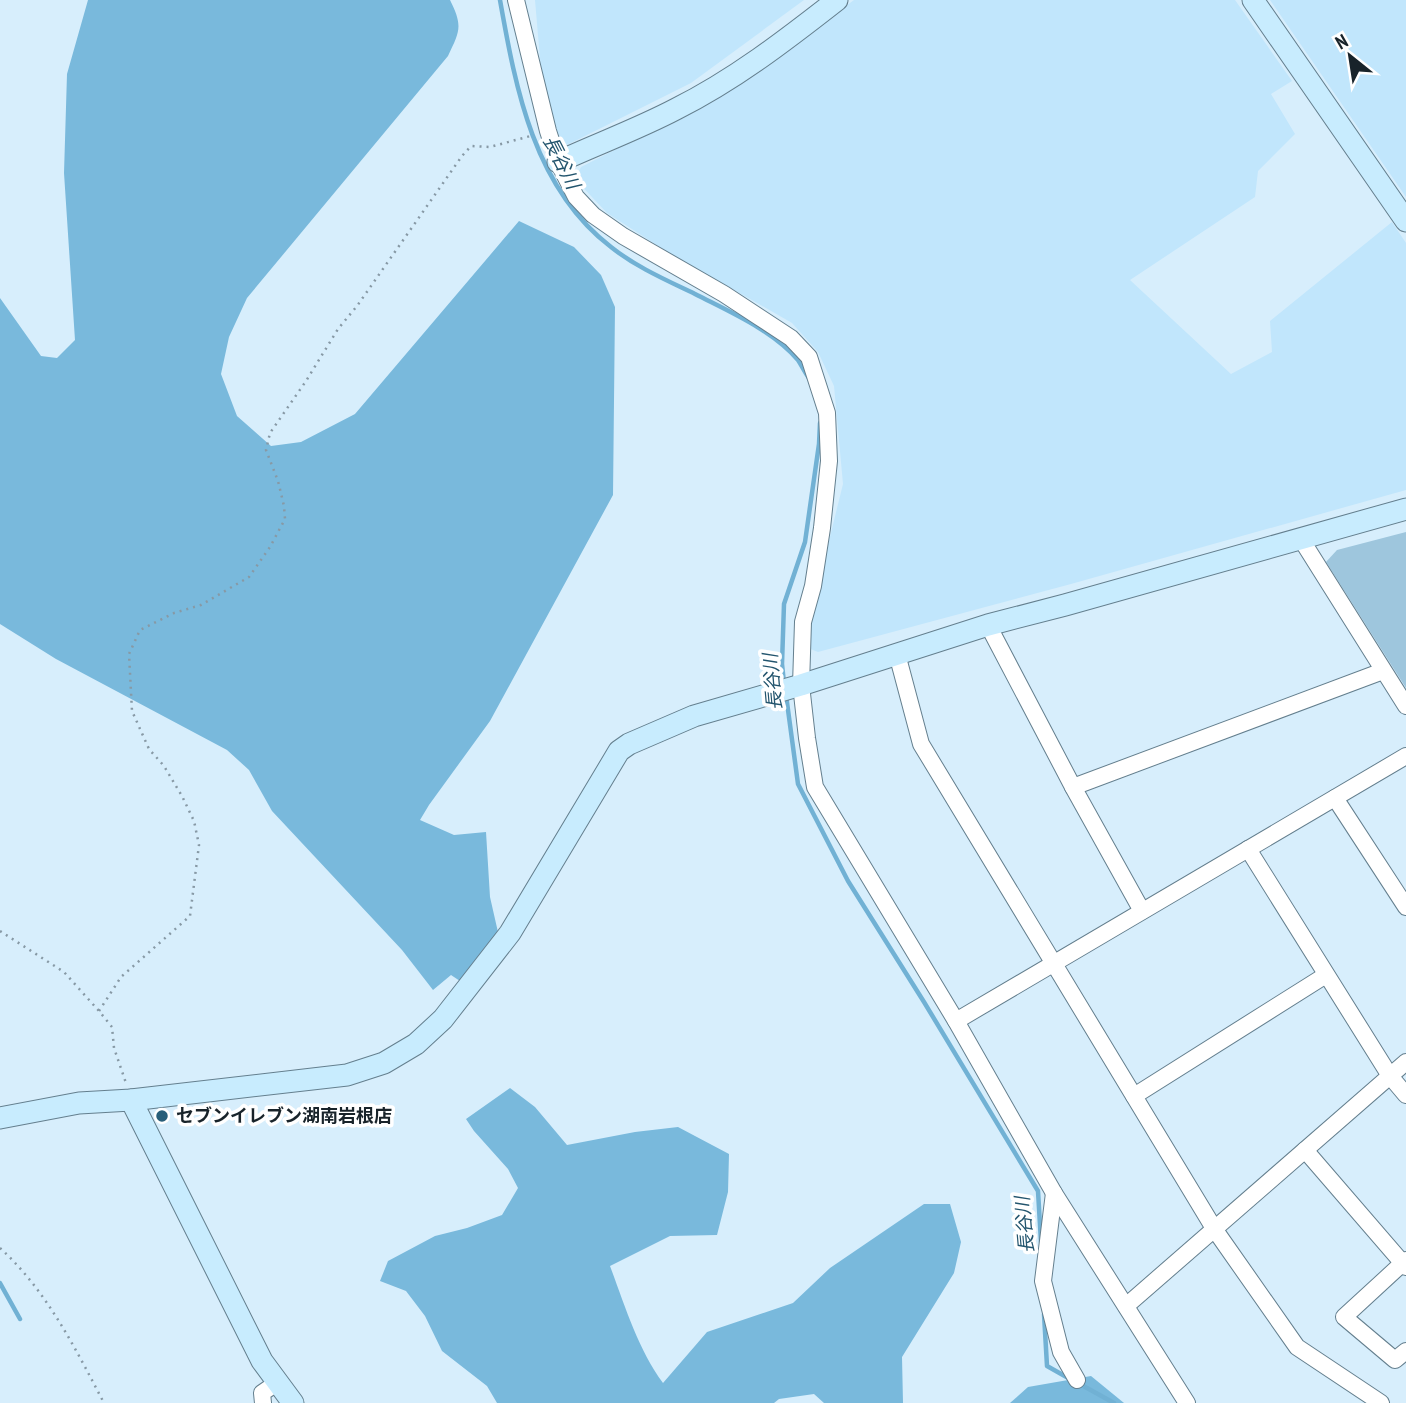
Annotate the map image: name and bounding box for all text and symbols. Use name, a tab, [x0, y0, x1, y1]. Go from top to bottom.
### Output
north arrow	[1315, 21, 1385, 91]
text: N	[1331, 28, 1352, 54]
water label: 長谷川	[538, 131, 587, 195]
water label: 長谷川	[757, 651, 786, 711]
place label: セブンイレブン湖南岩根店	[176, 1104, 392, 1127]
marker: セブンイレブン湖南岩根店	[154, 1108, 170, 1124]
water label: 長谷川	[1009, 1194, 1038, 1254]

